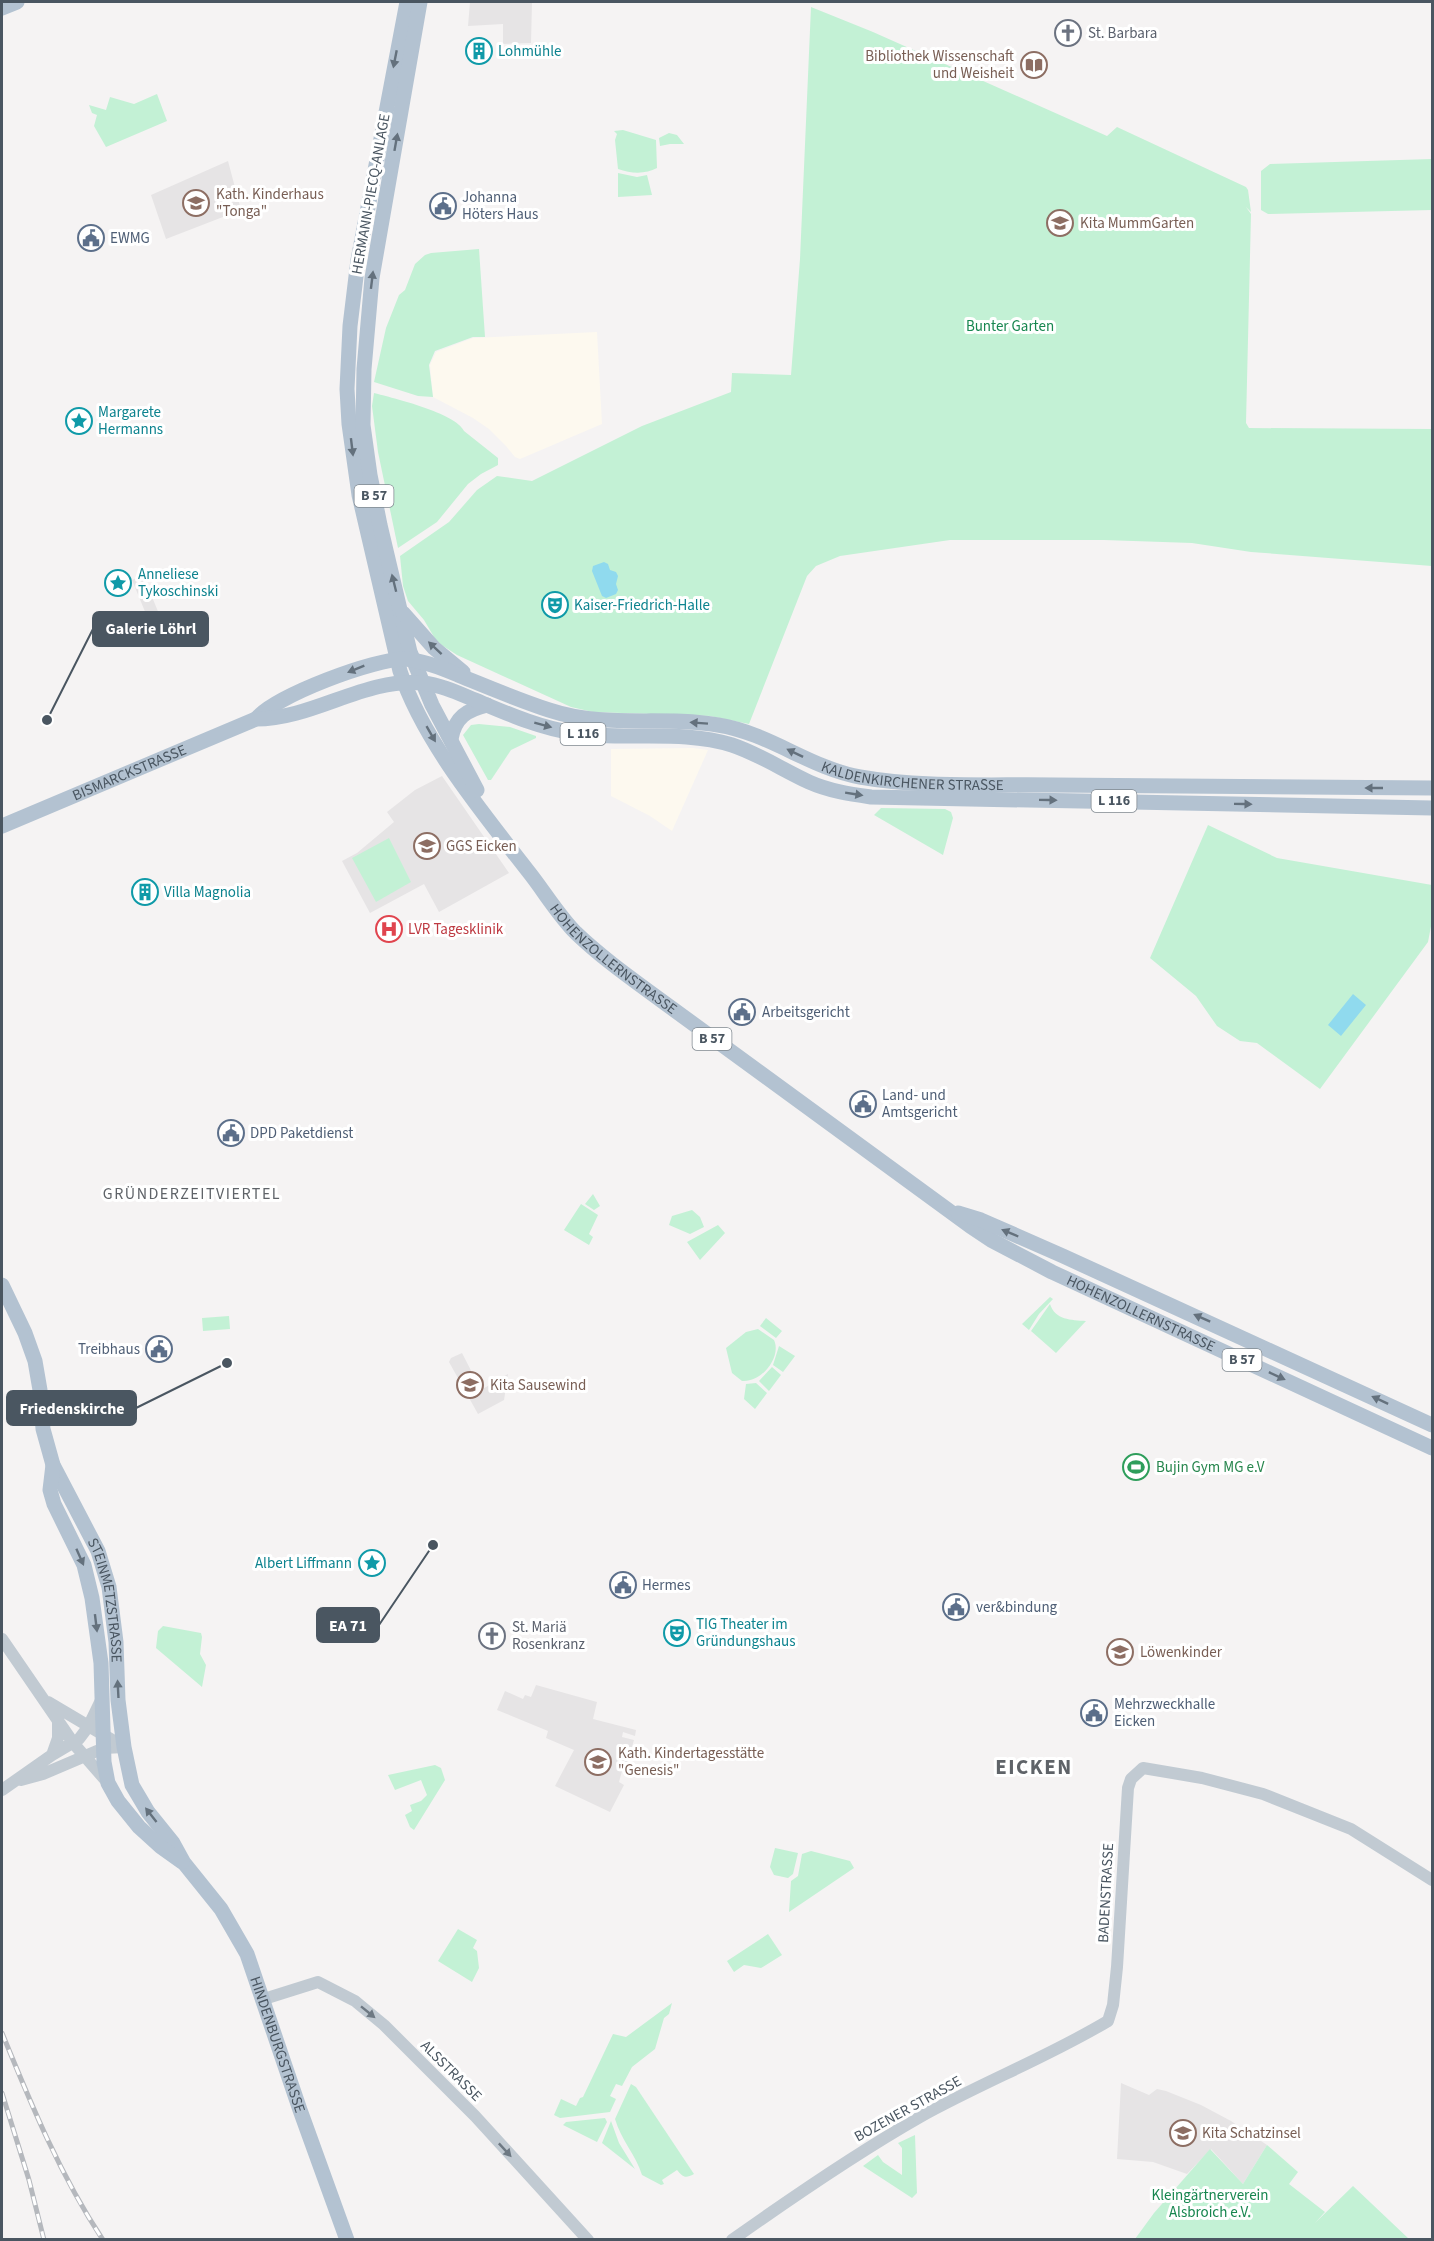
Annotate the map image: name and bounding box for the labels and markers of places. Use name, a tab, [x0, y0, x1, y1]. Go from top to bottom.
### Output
church icon: St. Barbara	[1053, 18, 1083, 48]
place label: St. Barbara	[1088, 23, 1157, 44]
building icon: Lohmühle	[464, 36, 494, 66]
place label: Lohmühle	[498, 41, 561, 62]
place label: Bibliothek Wissenschaft und Weisheit	[865, 46, 1014, 84]
library icon: Bibliothek Wissenschaft und Weisheit	[1019, 50, 1049, 80]
place label: Kath. Kinderhaus "Tonga"	[216, 184, 324, 222]
place label: Johanna Höters Haus	[462, 187, 538, 225]
school or university icon: Kath. Kinderhaus "Tonga"	[181, 188, 211, 218]
public building icon: Johanna Höters Haus	[428, 191, 458, 221]
school or university icon: Kita MummGarten	[1045, 208, 1075, 238]
place label: Kita MummGarten	[1080, 213, 1194, 234]
public building icon: EWMG	[76, 223, 106, 253]
place label: EWMG	[110, 228, 150, 249]
place label: Margarete Hermanns	[98, 402, 163, 440]
place icon: Margarete Hermanns	[64, 406, 94, 436]
place label: Anneliese Tykoschinski	[138, 564, 218, 602]
place icon: Anneliese Tykoschinski	[103, 568, 133, 598]
theatre icon: Kaiser-Friedrich-Halle	[540, 590, 570, 620]
place label: Kaiser-Friedrich-Halle	[574, 595, 710, 616]
callout: Galerie Löhrl	[93, 612, 208, 646]
school or university icon: GGS Eicken	[412, 831, 442, 861]
place label: GGS Eicken	[446, 836, 517, 857]
building icon: Villa Magnolia	[130, 877, 160, 907]
place label: Villa Magnolia	[164, 882, 251, 903]
hospital icon: LVR Tagesklinik	[374, 914, 404, 944]
place label: LVR Tagesklinik	[408, 919, 504, 940]
public building icon: Arbeitsgericht	[727, 997, 757, 1027]
place label: Arbeitsgericht	[762, 1002, 850, 1023]
place label: Land- und Amtsgericht	[882, 1085, 958, 1123]
public building icon: Land- und Amtsgericht	[848, 1089, 878, 1119]
public building icon: DPD Paketdienst	[216, 1118, 246, 1148]
place label: DPD Paketdienst	[250, 1123, 353, 1144]
public building icon: Treibhaus	[144, 1334, 174, 1364]
place label: Treibhaus	[78, 1339, 140, 1360]
school or university icon: Kita Sausewind	[455, 1370, 485, 1400]
place label: Kita Sausewind	[490, 1375, 586, 1396]
callout: Friedenskirche	[7, 1391, 136, 1425]
sports icon: Bujin Gym MG e.V	[1121, 1452, 1151, 1482]
place label: Bujin Gym MG e.V	[1156, 1457, 1265, 1478]
place icon: Albert Liffmann	[357, 1548, 387, 1578]
place label: Albert Liffmann	[255, 1553, 352, 1574]
public building icon: Hermes	[608, 1570, 638, 1600]
place label: Hermes	[642, 1575, 691, 1596]
public building icon: ver&bindung	[941, 1592, 971, 1622]
place label: ver&bindung	[976, 1597, 1058, 1618]
callout: EA 71	[317, 1608, 379, 1642]
place label: TIG Theater im Gründungshaus	[696, 1614, 796, 1652]
place label: St. Mariä Rosenkranz	[512, 1617, 585, 1655]
theatre icon: TIG Theater im Gründungshaus	[662, 1618, 692, 1648]
church icon: St. Mariä Rosenkranz	[477, 1621, 507, 1651]
school or university icon: Löwenkinder	[1105, 1637, 1135, 1667]
place label: Löwenkinder	[1140, 1642, 1223, 1663]
place label: Mehrzweckhalle Eicken	[1114, 1694, 1215, 1732]
public building icon: Mehrzweckhalle Eicken	[1079, 1698, 1109, 1728]
place label: Kath. Kindertagesstätte "Genesis"	[618, 1743, 764, 1781]
school or university icon: Kath. Kindertagesstätte "Genesis"	[583, 1747, 613, 1777]
school or university icon: Kita Schatzinsel	[1168, 2118, 1198, 2148]
place label: Kita Schatzinsel	[1202, 2123, 1301, 2144]

